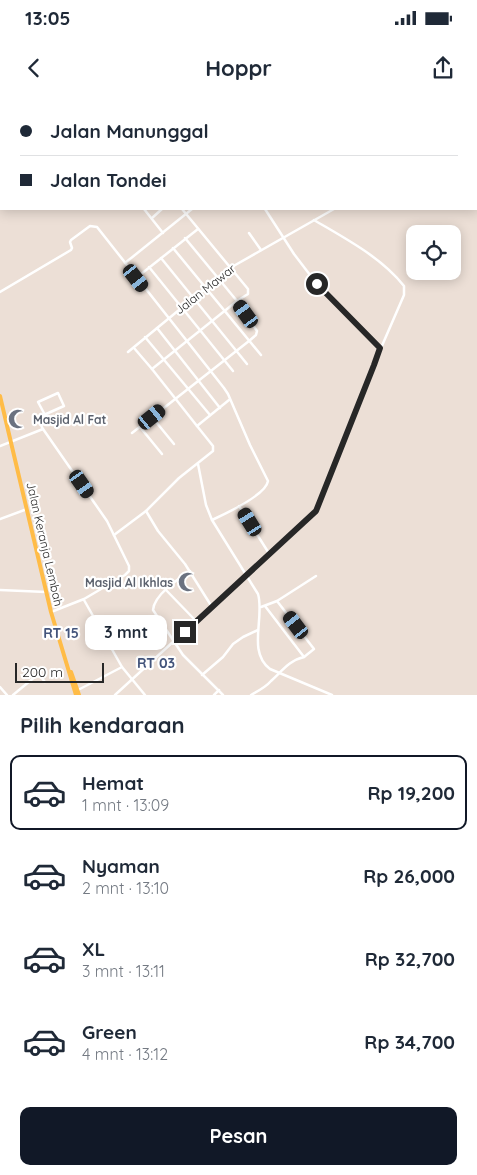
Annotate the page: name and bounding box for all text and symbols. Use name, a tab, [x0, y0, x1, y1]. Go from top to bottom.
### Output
text: 13:05	[25, 6, 70, 30]
icon: back	[20, 54, 48, 82]
text: Hoppr	[205, 54, 272, 82]
icon: share	[429, 54, 457, 82]
text: Jalan Manunggal	[50, 119, 209, 143]
text: Jalan Tondei	[50, 168, 167, 192]
map controls	[406, 225, 461, 280]
button: locate	[406, 225, 461, 280]
street label: Jalan Mawar	[172, 261, 238, 317]
car	[120, 262, 151, 294]
route start	[306, 273, 328, 295]
car	[231, 297, 260, 331]
car	[135, 402, 168, 432]
mosque icon: Masjid Al Fat	[7, 408, 29, 430]
place label: Masjid Al Fat	[33, 412, 106, 427]
car	[67, 467, 96, 501]
street label: Jalan Keranja Lembah	[23, 480, 67, 608]
car	[235, 505, 264, 539]
mosque icon: Masjid Al Ikhlas	[177, 571, 199, 593]
place label: Masjid Al Ikhlas	[85, 575, 173, 590]
car	[280, 609, 311, 641]
callout: 3 mnt	[85, 614, 168, 650]
route end	[174, 621, 196, 643]
text: 3 mnt	[104, 622, 148, 642]
district label: RT 15	[43, 624, 79, 642]
district label: RT 03	[137, 654, 175, 672]
scale bar	[15, 660, 104, 683]
text: 200 m	[22, 663, 63, 681]
text: Pilih kendaraan	[20, 711, 185, 739]
icon: car	[22, 770, 67, 815]
text: Hemat	[82, 771, 144, 795]
text: Rp 19,200	[368, 781, 455, 805]
text: 1 mnt · 13:09	[82, 795, 169, 815]
icon: car	[22, 853, 67, 898]
text: Nyaman	[82, 854, 160, 878]
text: Rp 26,000	[363, 864, 455, 888]
text: 2 mnt · 13:10	[82, 878, 169, 898]
icon: car	[22, 936, 67, 981]
text: XL	[82, 937, 105, 961]
text: Rp 32,700	[365, 947, 455, 971]
text: 3 mnt · 13:11	[82, 961, 165, 981]
icon: car	[22, 1019, 67, 1064]
text: Green	[82, 1020, 137, 1044]
text: Rp 34,700	[364, 1030, 455, 1054]
text: 4 mnt · 13:12	[82, 1044, 168, 1064]
button: Pesan	[20, 1107, 457, 1165]

